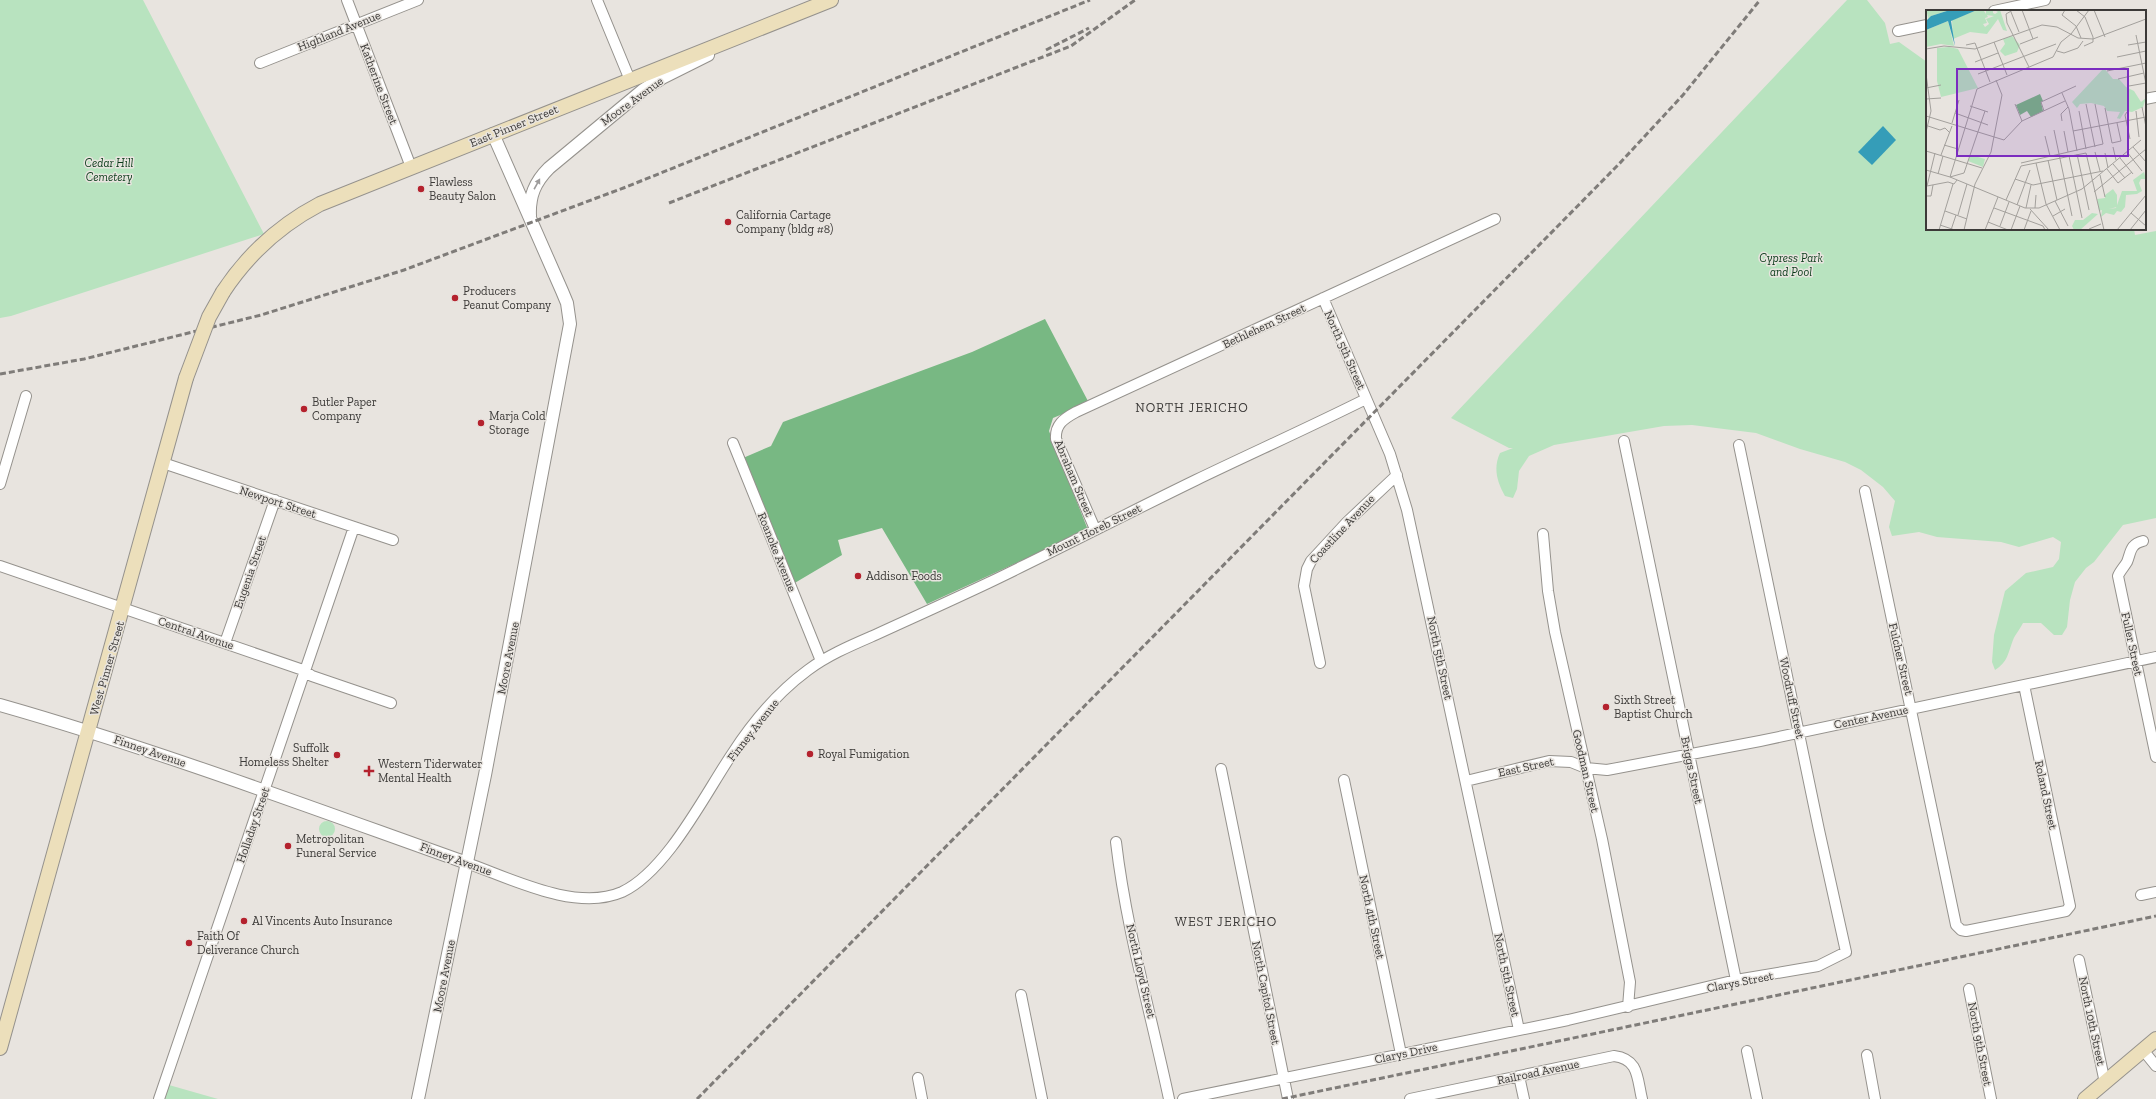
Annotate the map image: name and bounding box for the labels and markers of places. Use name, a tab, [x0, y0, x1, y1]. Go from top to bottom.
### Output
place label: Flawless Beauty Salon	[429, 175, 496, 203]
marker: Flawless Beauty Salon	[416, 184, 426, 194]
place label: California Cartage Company (bldg #8)	[736, 208, 833, 236]
marker: California Cartage Company (bldg #8)	[723, 217, 733, 227]
place label: Producers Peanut Company	[463, 284, 552, 312]
marker: Producers Peanut Company	[450, 293, 460, 303]
place label: Butler Paper Company	[312, 395, 377, 423]
marker: Butler Paper Company	[299, 404, 309, 414]
place label: Marja Cold Storage	[489, 409, 546, 437]
marker: Marja Cold Storage	[476, 418, 486, 428]
place label: Addison Foods	[866, 569, 942, 583]
marker: Addison Foods	[853, 571, 863, 581]
place label: Sixth Street Baptist Church	[1614, 693, 1693, 721]
marker: Sixth Street Baptist Church	[1601, 702, 1611, 712]
place label: Suffolk Homeless Shelter	[239, 741, 330, 769]
place label: Royal Fumigation	[818, 747, 910, 761]
marker: Royal Fumigation	[805, 749, 815, 759]
marker: Suffolk Homeless Shelter	[332, 750, 342, 760]
place label: Western Tiderwater Mental Health	[378, 757, 482, 785]
marker: Western Tiderwater Mental Health	[363, 765, 375, 777]
place label: Metropolitan Funeral Service	[296, 832, 377, 860]
marker: Metropolitan Funeral Service	[283, 841, 293, 851]
place label: Al Vincents Auto Insurance	[252, 914, 393, 928]
marker: Al Vincents Auto Insurance	[239, 916, 249, 926]
place label: Faith Of Deliverance Church	[197, 929, 299, 957]
marker: Faith Of Deliverance Church	[184, 938, 194, 948]

